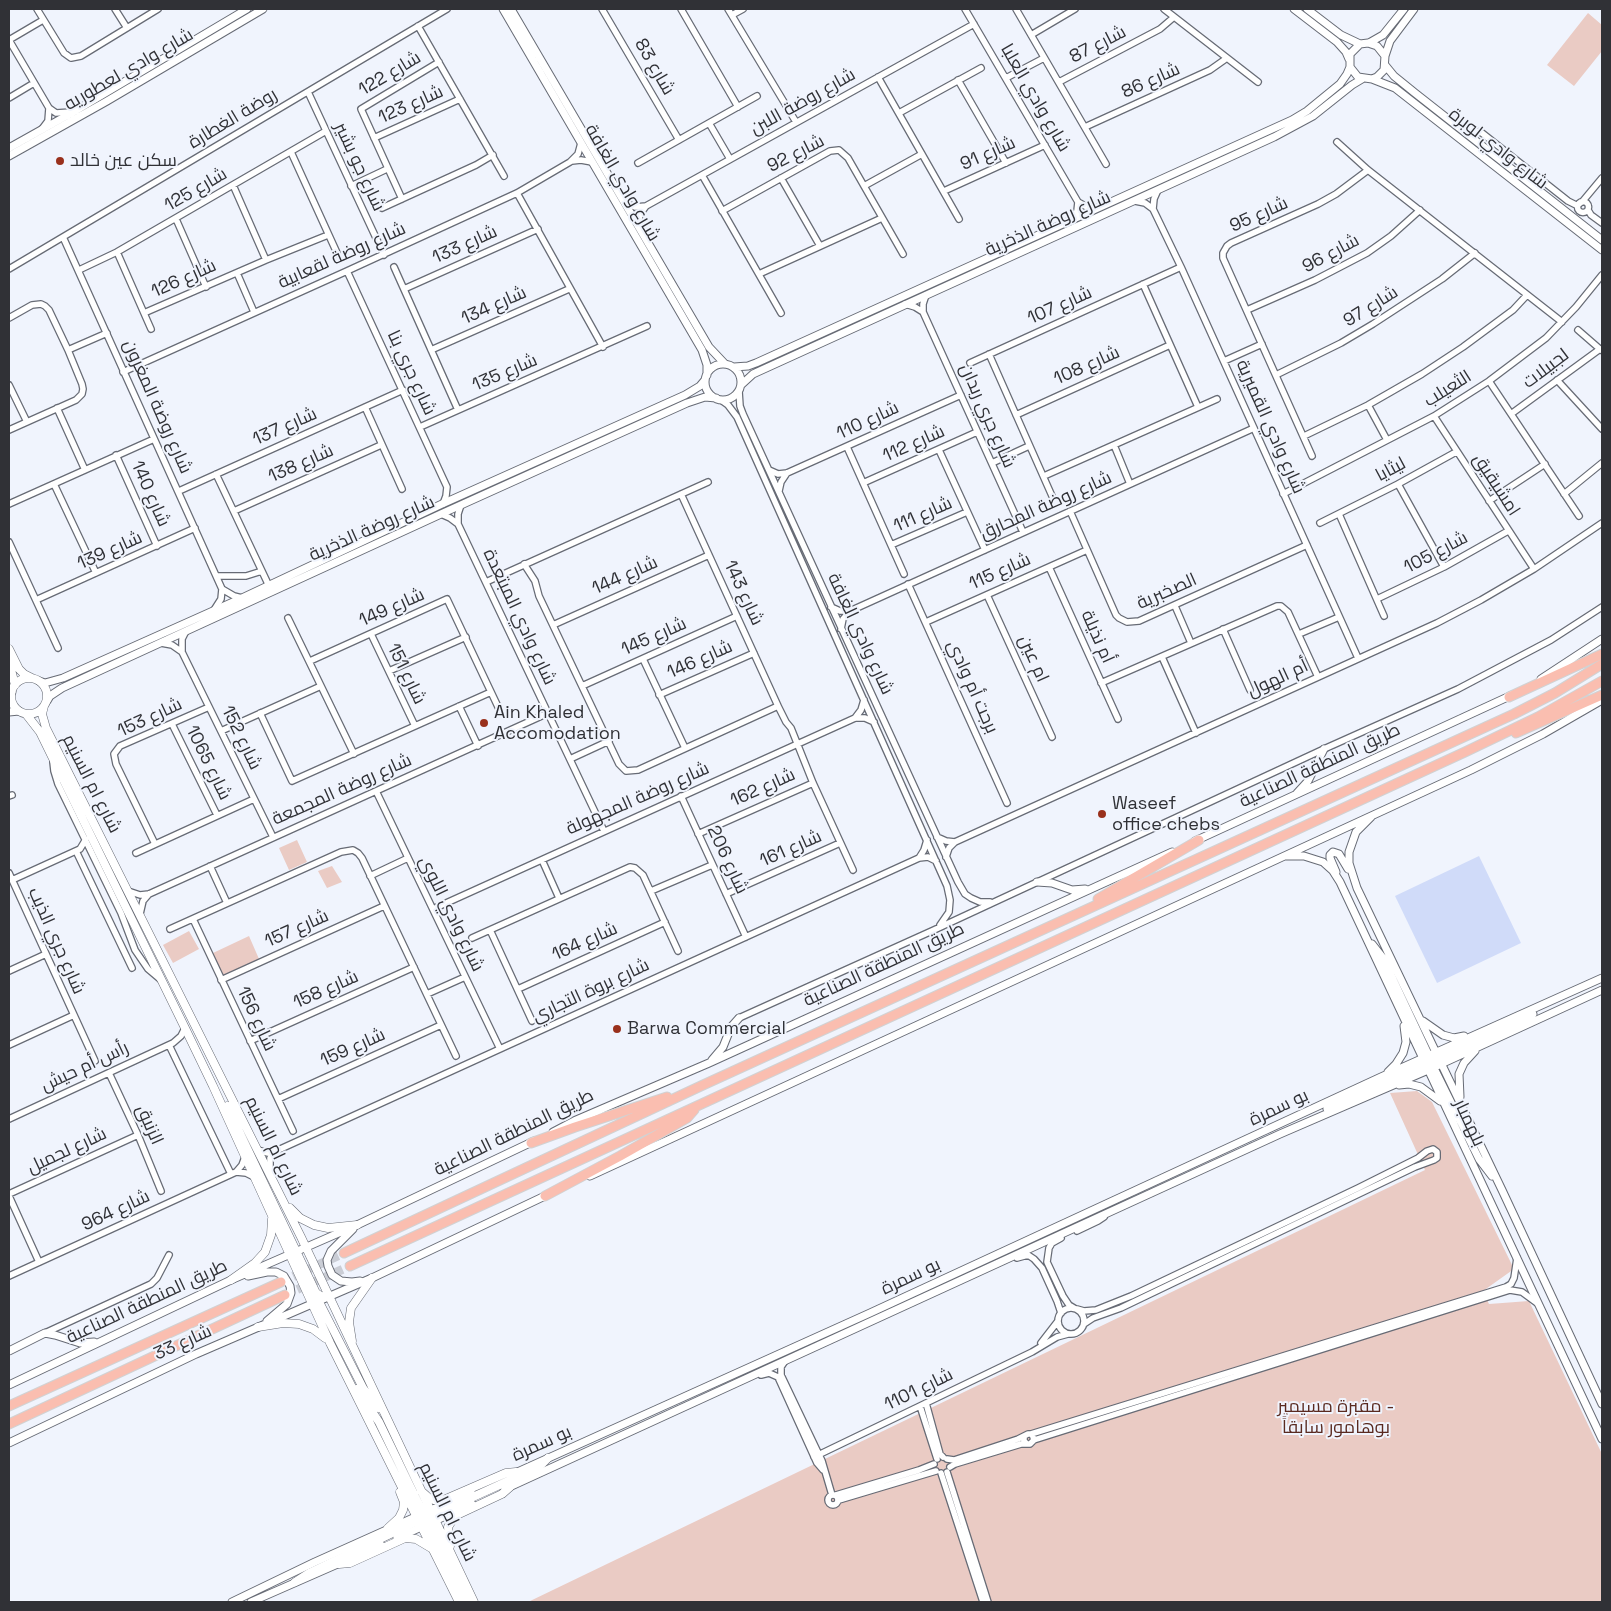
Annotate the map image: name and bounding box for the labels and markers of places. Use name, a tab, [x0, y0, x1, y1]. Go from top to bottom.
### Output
place label: سكن عين خالد	[70, 150, 177, 172]
marker: سكن عين خالد	[54, 155, 66, 167]
place label: Ain Khaled Accomodation	[494, 702, 621, 744]
marker: Ain Khaled Accomodation	[478, 717, 490, 729]
place label: Waseef office chebs	[1112, 793, 1220, 836]
marker: Waseef office chebs	[1096, 808, 1108, 820]
place label: Barwa Commercial	[627, 1018, 786, 1040]
marker: Barwa Commercial	[611, 1023, 623, 1035]

